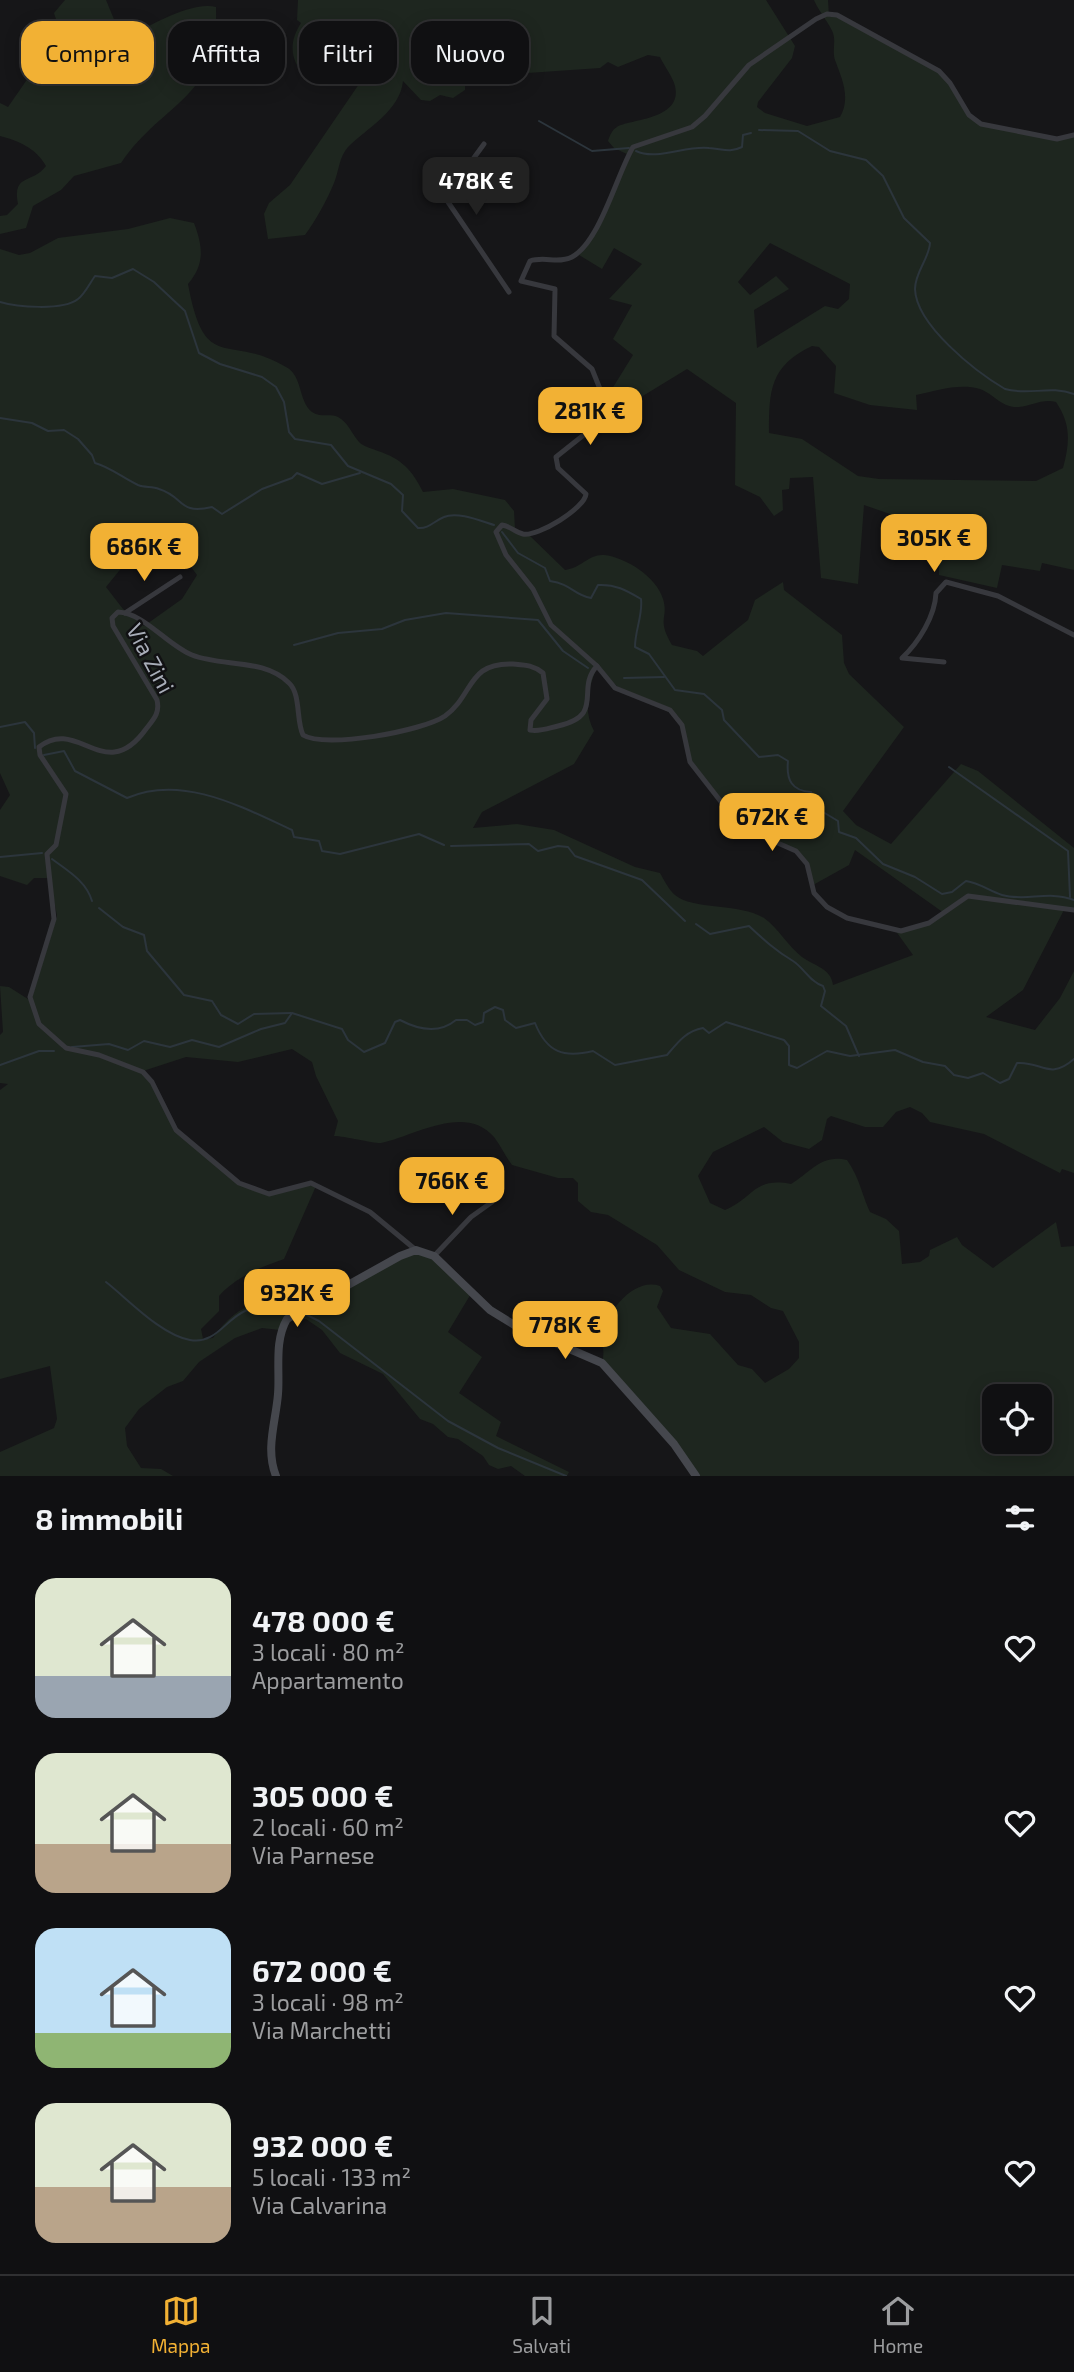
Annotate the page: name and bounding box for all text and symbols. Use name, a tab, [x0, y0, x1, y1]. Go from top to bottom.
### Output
chip: Compra	[21, 21, 154, 84]
chip: Affitta	[168, 21, 285, 84]
chip: Filtri	[299, 21, 397, 84]
chip: Nuovo	[411, 21, 529, 84]
pin: 478K €	[419, 158, 533, 217]
text: 478K €	[438, 166, 514, 194]
pin: 281K €	[533, 388, 647, 447]
text: 281K €	[554, 396, 626, 424]
pin: 305K €	[877, 514, 991, 574]
text: 305K €	[897, 523, 971, 551]
pin: 686K €	[87, 524, 201, 583]
text: 686K €	[106, 532, 182, 560]
street label: Via Zini	[121, 618, 181, 698]
pin: 672K €	[715, 794, 829, 853]
text: 672K €	[735, 802, 809, 830]
pin: 766K €	[395, 1158, 509, 1217]
text: 766K €	[415, 1166, 489, 1194]
pin: 932K €	[240, 1270, 354, 1329]
text: 932K €	[260, 1278, 334, 1306]
pin: 778K €	[508, 1302, 622, 1361]
text: 778K €	[529, 1310, 601, 1338]
map controls	[982, 1384, 1052, 1454]
button: locate	[982, 1384, 1052, 1454]
icon: filters	[1001, 1499, 1039, 1537]
text: 8 immobili	[35, 1500, 183, 1536]
text: 478 000 €	[252, 1602, 395, 1638]
icon: home	[91, 1606, 175, 1690]
icon: heart	[1001, 1629, 1039, 1667]
text: 3 locali · 80 m²	[252, 1638, 405, 1666]
text: Appartamento	[252, 1666, 404, 1694]
text: 305 000 €	[252, 1777, 394, 1813]
icon: home	[91, 1781, 175, 1865]
icon: heart	[1001, 1804, 1039, 1842]
text: 2 locali · 60 m²	[252, 1813, 404, 1841]
text: Via Parnese	[252, 1841, 375, 1869]
text: 672 000 €	[252, 1952, 392, 1988]
icon: home	[91, 1956, 175, 2040]
icon: heart	[1001, 1979, 1039, 2017]
text: 3 locali · 98 m²	[252, 1988, 404, 2016]
text: Via Marchetti	[252, 2016, 391, 2044]
text: 932 000 €	[252, 2127, 393, 2163]
icon: home	[91, 2131, 175, 2215]
icon: heart	[1001, 2154, 1039, 2192]
text: 5 locali · 133 m²	[252, 2163, 411, 2191]
text: Via Calvarina	[252, 2191, 387, 2219]
tab: Mappa	[151, 2292, 210, 2357]
tab: Salvati	[512, 2292, 571, 2357]
tab: Home	[873, 2292, 923, 2357]

